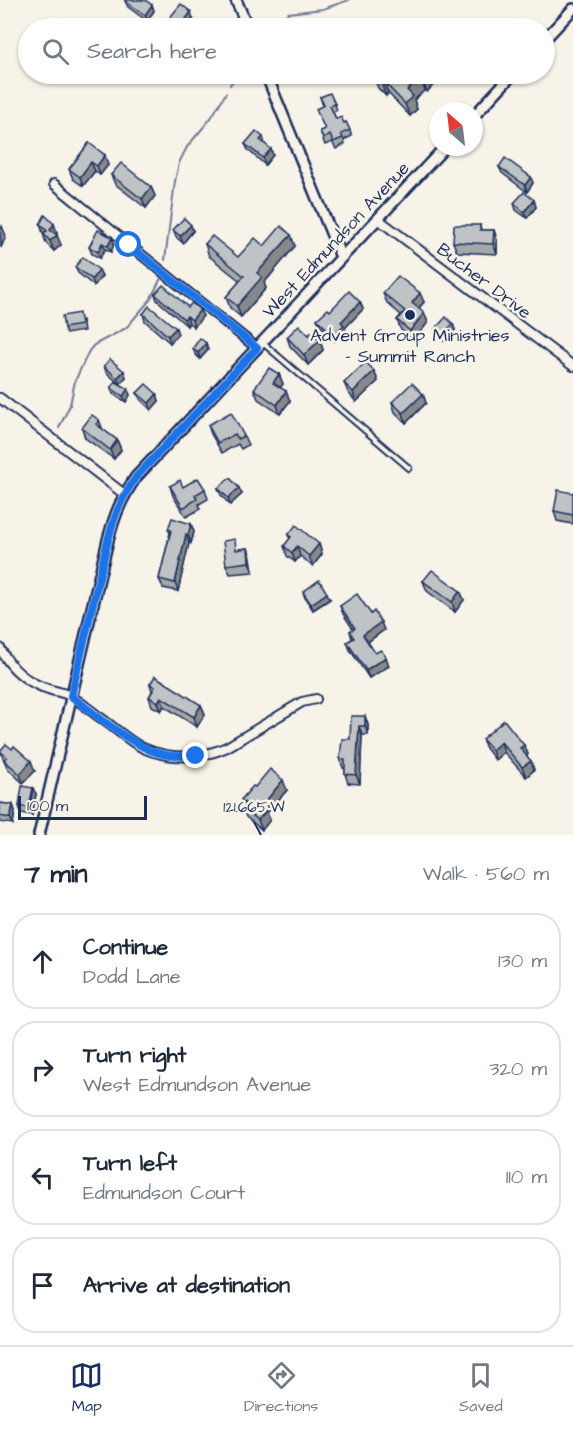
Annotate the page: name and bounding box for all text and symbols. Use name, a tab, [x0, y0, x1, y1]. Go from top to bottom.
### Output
search box	[18, 18, 555, 84]
icon: search	[39, 35, 72, 68]
text: Search here	[87, 36, 217, 67]
north arrow	[429, 102, 483, 156]
street label: West Edmundson Avenue	[257, 156, 415, 324]
route start	[115, 231, 141, 257]
street label: Bucher Drive	[432, 237, 537, 325]
marker: Advent Group Ministries - Summit Ranch	[403, 308, 417, 322]
place label: Advent Group Ministries - Summit Ranch	[310, 323, 510, 369]
route end	[182, 742, 208, 768]
scale bar	[18, 793, 147, 820]
text: 100 m	[27, 795, 68, 817]
text: 121.665°W	[223, 797, 285, 818]
text: 7 min	[24, 856, 88, 892]
text: Walk · 560 m	[423, 860, 549, 888]
text: Continue	[83, 932, 168, 963]
icon: ahead	[26, 945, 59, 978]
text: 130 m	[498, 947, 547, 975]
text: Dodd Lane	[83, 963, 181, 991]
text: Turn right	[83, 1040, 186, 1071]
icon: right	[26, 1053, 59, 1086]
text: 320 m	[489, 1055, 547, 1083]
text: West Edmundson Avenue	[83, 1071, 311, 1099]
text: Turn left	[83, 1148, 177, 1179]
icon: left	[26, 1161, 59, 1194]
text: 110 m	[506, 1163, 547, 1191]
text: Edmundson Court	[83, 1179, 245, 1207]
icon: arrive	[26, 1269, 59, 1302]
text: Arrive at destination	[83, 1270, 290, 1301]
tab: Map	[70, 1359, 103, 1417]
tab: Directions	[244, 1359, 318, 1417]
tab: Saved	[459, 1359, 503, 1417]

